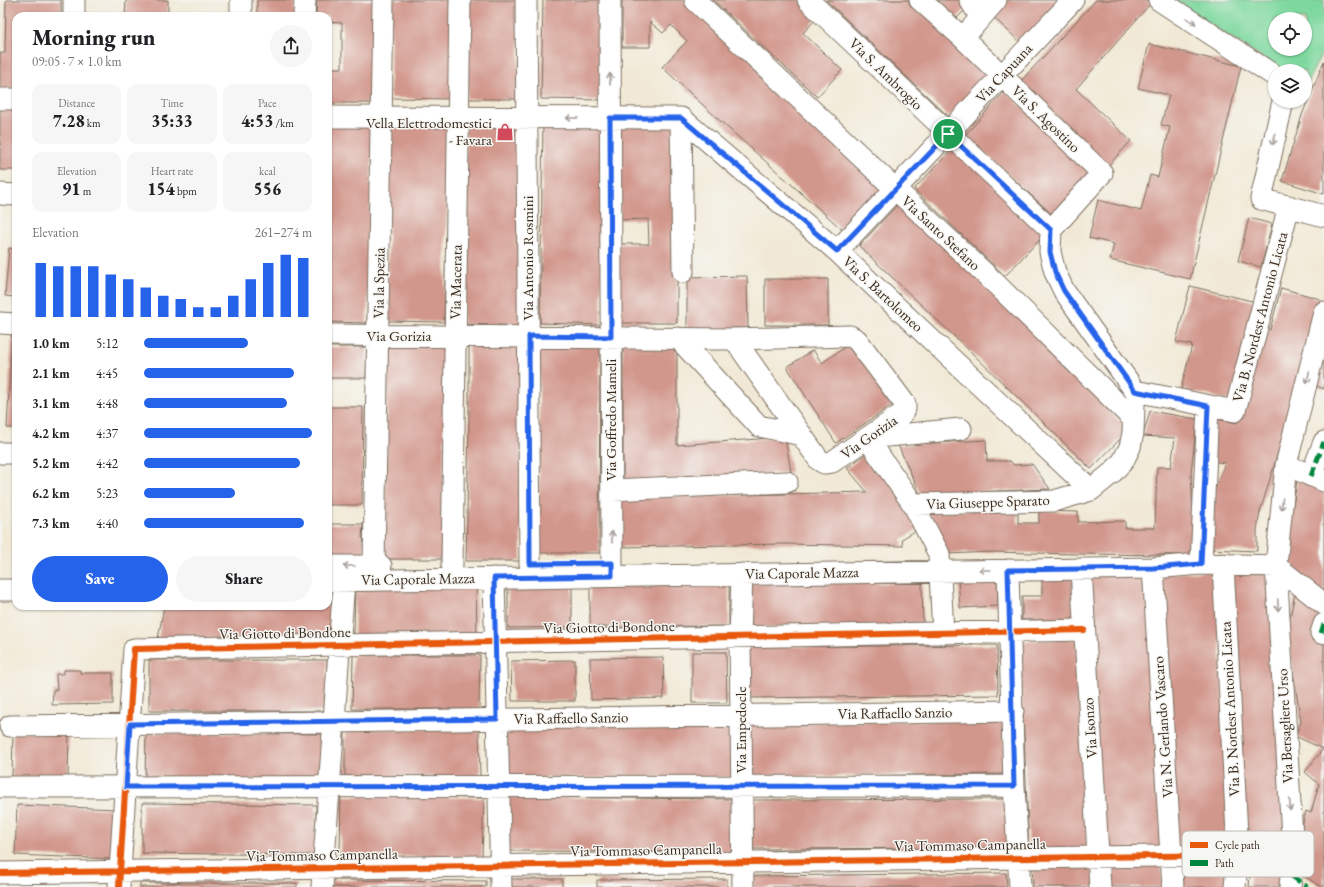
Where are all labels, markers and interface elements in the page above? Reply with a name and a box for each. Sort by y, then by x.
map controls [1268,12,1312,108]
button: locate [1268,12,1312,56]
one-way arrow [1185,18,1197,26]
text: Morning run [32,23,156,52]
button: share [270,25,312,67]
street label: Via S. Ambrogio [845,34,927,114]
street label: Via Capuana [971,39,1036,106]
text: 09:05 · 7 × 1.0 km [32,53,122,70]
button: layers [1268,64,1312,108]
one-way arrow [607,73,614,86]
street label: Via S. Agostino [1008,81,1085,156]
text: Distance [58,96,95,110]
text: Time [161,96,183,110]
text: Pace [258,96,277,110]
text: 7.28 [53,110,85,132]
text: 35:33 [151,110,193,132]
text: 4:53 [241,110,273,132]
place label: Vella Elettrodomestici - Favara [366,113,492,149]
one-way arrow [566,114,579,122]
text: km [85,116,101,130]
text: /km [273,116,294,130]
pin [931,117,965,151]
shop icon: Vella Elettrodomestici - Favara [495,122,515,142]
icon: arrive [937,123,959,145]
one-way arrow [1270,132,1278,145]
text: Elevation [57,164,96,178]
text: Heart rate [151,164,193,178]
text: kcal [259,164,276,178]
text: 91 [62,178,80,200]
text: 154 [147,178,175,200]
text: 556 [254,178,281,200]
text: m [80,184,91,198]
text: bpm [175,184,197,198]
street label: Via Santo Stefano [898,191,985,274]
street label: Via Antonio Rosmini [518,195,537,320]
text: Elevation [32,224,79,241]
text: 261–274 m [255,224,312,241]
street label: Via B. Nordest Antonio Licata [1228,230,1291,404]
street label: Via Macerata [445,244,466,320]
street label: Via la Spezia [368,247,389,319]
street label: Via S. Bartolomeo [839,251,928,336]
street label: Via Gorizia [367,326,431,345]
text: 1.0 km [32,335,70,352]
text: 5:12 [96,335,118,352]
street label: Via Goffredo Mameli [601,359,620,481]
text: 2.1 km [32,365,70,382]
text: 4:45 [96,365,118,382]
one-way arrow [1304,370,1311,383]
text: 3.1 km [32,395,70,412]
text: 4:48 [96,395,118,412]
street label: Via Gorizia [837,410,901,463]
text: 4.2 km [32,425,70,442]
text: 4:37 [96,425,118,442]
text: 5.2 km [32,455,70,472]
text: 4:42 [96,455,118,472]
text: 6.2 km [32,485,70,502]
text: 5:23 [96,485,118,502]
street label: Via Giuseppe Sparato [926,490,1050,513]
one-way arrow [1279,497,1286,510]
text: 7.3 km [32,515,70,532]
text: 4:40 [96,515,118,532]
one-way arrow [608,531,616,544]
button: Save [32,556,168,602]
button: Share [176,556,312,602]
one-way arrow [343,562,356,570]
street label: Via Caporale Mazza [745,562,859,583]
one-way arrow [979,566,992,574]
street label: Via Caporale Mazza [361,568,475,589]
one-way arrow [1275,598,1282,611]
street label: Via Giotto di Bondone [543,616,675,637]
street label: Via B. Nordest Antonio Licata [1215,621,1244,797]
street label: Via Giotto di Bondone [219,622,351,643]
street label: Via N. Gerlando Vascaro [1148,656,1177,798]
street label: Via Bersagliere Urso [1272,668,1297,784]
street label: Via Empedocle [731,687,750,773]
street label: Via Isonzo [1078,697,1101,759]
street label: Via Raffaello Sanzio [838,702,952,723]
street label: Via Raffaello Sanzio [514,707,628,728]
one-way arrow [1286,798,1293,811]
legend [1182,831,1314,877]
street label: Via Tommaso Campanella [894,834,1046,855]
text: Cycle path [1215,838,1260,852]
street label: Via Tommaso Campanella [570,839,722,860]
street label: Via Tommaso Campanella [246,844,398,865]
text: Path [1215,856,1234,870]

